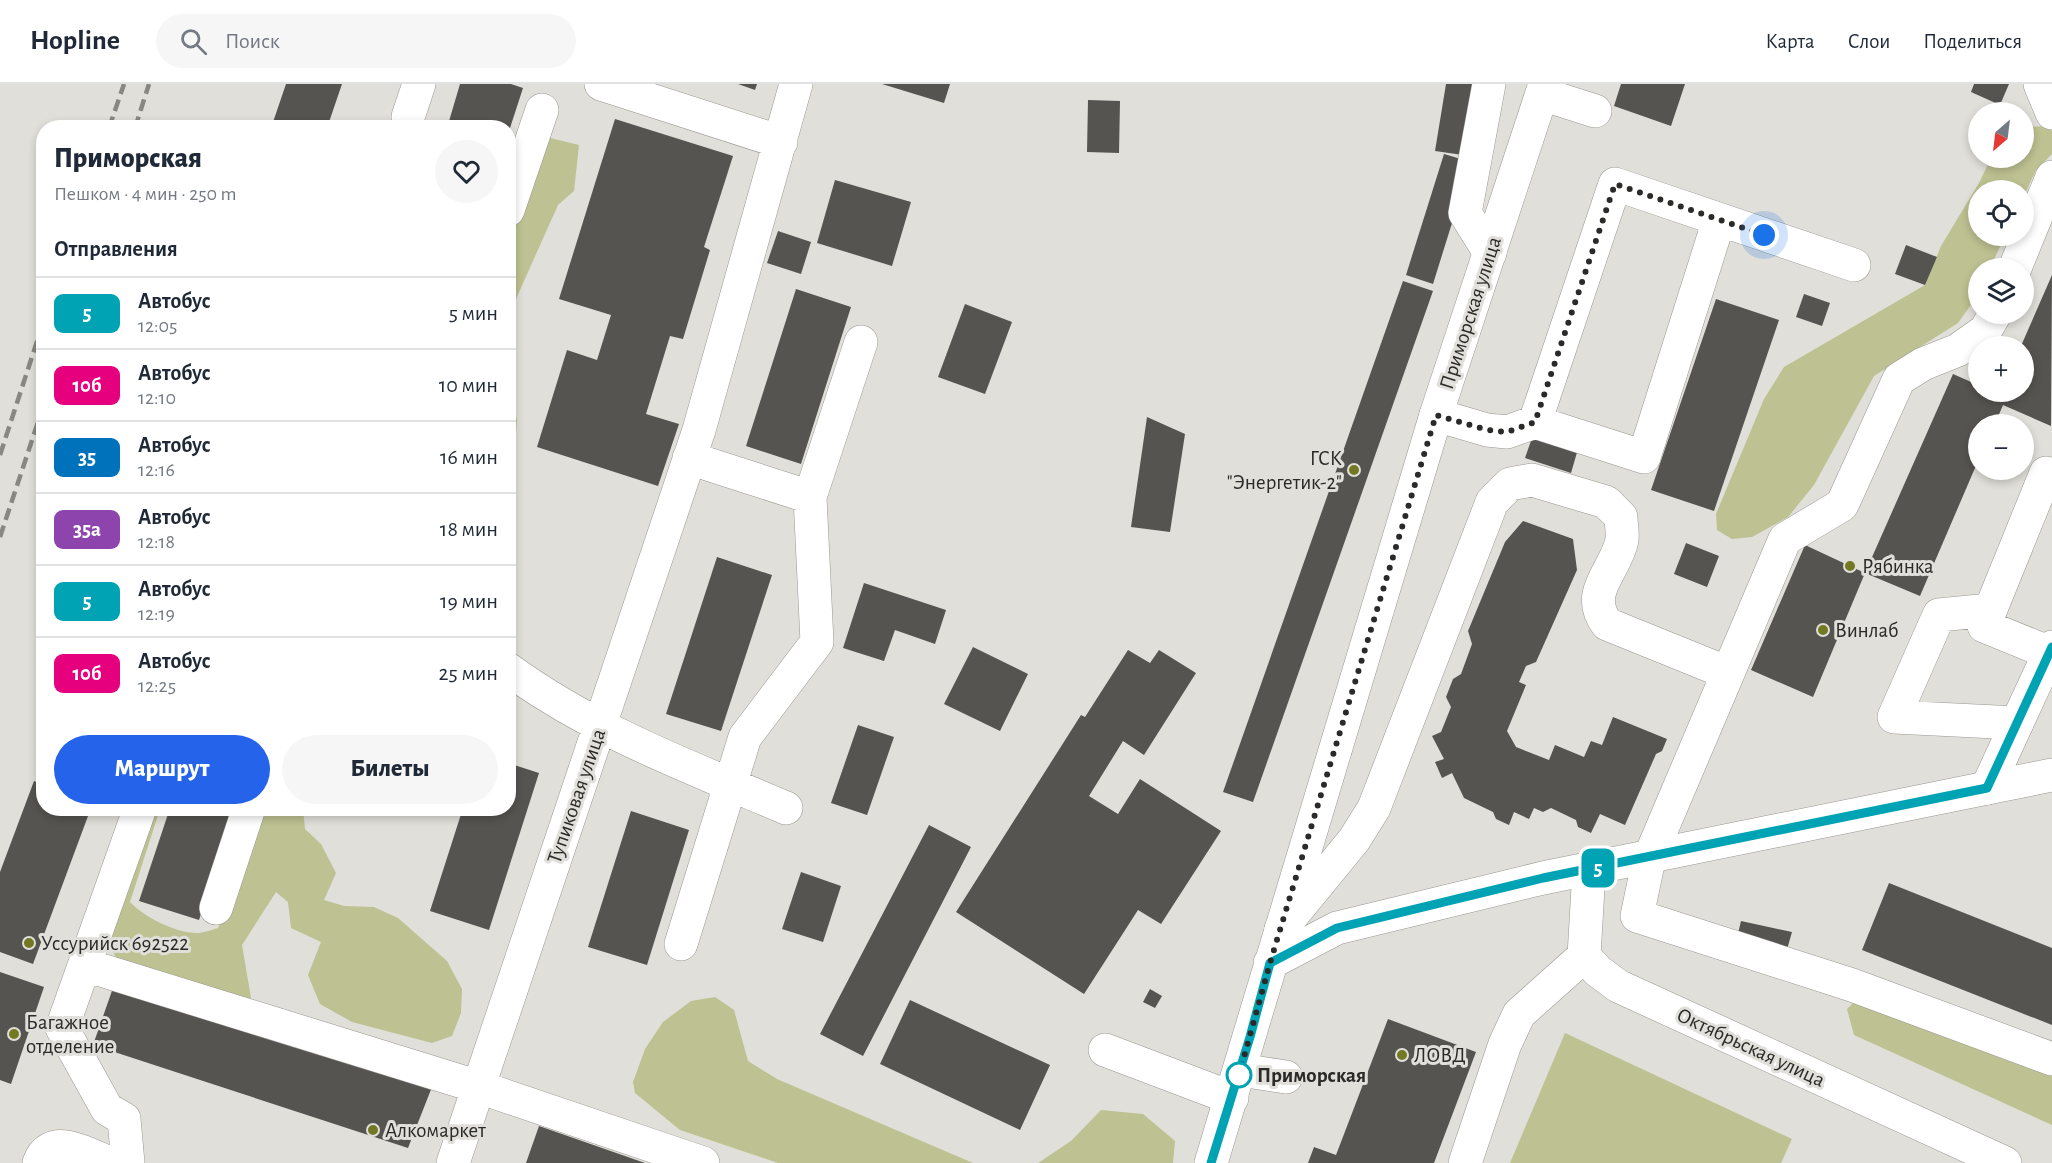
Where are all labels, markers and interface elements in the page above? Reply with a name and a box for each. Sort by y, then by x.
search box [156,14,576,68]
icon: search [177,25,210,58]
text: Hopline [30,27,120,55]
text: Поиск [225,30,280,52]
text: Карта [1765,31,1815,52]
text: Слои [1848,31,1890,52]
text: Поделиться [1923,31,2022,52]
north arrow [1968,102,2034,168]
map controls [1968,102,2034,480]
button: heart [435,140,498,203]
text: Приморская [54,145,202,173]
button: locate [1968,180,2034,246]
text: Пешком · 4 мин · 250 m [54,184,236,204]
your location [1749,220,1779,250]
street label: Приморская улица [1436,234,1505,392]
text: Отправления [54,238,178,260]
button: layers [1968,258,2034,324]
text: Автобус [138,290,211,312]
text: 5 мин [449,302,498,324]
text: 5 [82,303,92,324]
text: 12:05 [138,316,177,336]
button: + [1968,336,2034,402]
text: Автобус [138,362,211,384]
text: 10 мин [439,374,498,396]
text: 10б [72,375,102,396]
text: 12:10 [138,388,176,408]
button: − [1968,414,2034,480]
text: Автобус [138,434,211,456]
text: 16 мин [440,446,498,468]
text: 35 [78,447,96,468]
place label: ГСК "Энергетик-2" [1227,448,1342,493]
text: 12:16 [138,460,175,480]
marker: ГСК "Энергетик-2" [1347,463,1361,477]
text: Автобус [138,506,211,528]
text: 18 мин [440,518,498,540]
text: 35а [73,519,101,540]
text: 12:18 [138,532,175,552]
place label: Рябинка [1862,556,1934,577]
marker: Рябинка [1843,559,1857,573]
text: Автобус [138,578,211,600]
text: 19 мин [440,590,498,612]
text: 5 [82,591,92,612]
text: 12:19 [138,604,175,624]
place label: Винлаб [1835,620,1898,641]
marker: Винлаб [1816,623,1830,637]
text: Автобус [138,650,211,672]
text: 25 мин [439,662,498,684]
text: 10б [72,663,102,684]
text: 12:25 [138,676,176,696]
street label: Тупиковая улица [544,726,609,866]
button: Маршрут [54,735,270,804]
button: Билеты [282,735,498,804]
line badge: 5 [1578,848,1618,888]
text: 5 [1593,858,1603,879]
place label: Уссурийск 692522 [41,933,189,954]
marker: Уссурийск 692522 [22,936,36,950]
street label: Октябрьская улица [1674,1004,1828,1091]
place label: Багажное отделение [26,1012,114,1057]
marker: Багажное отделение [7,1027,21,1041]
place label: ЛОВД [1414,1045,1466,1066]
marker: ЛОВД [1395,1048,1409,1062]
marker: Приморская [1226,1062,1252,1088]
place label: Приморская [1257,1065,1366,1086]
place label: Алкомаркет [385,1120,486,1141]
marker: Алкомаркет [366,1123,380,1137]

